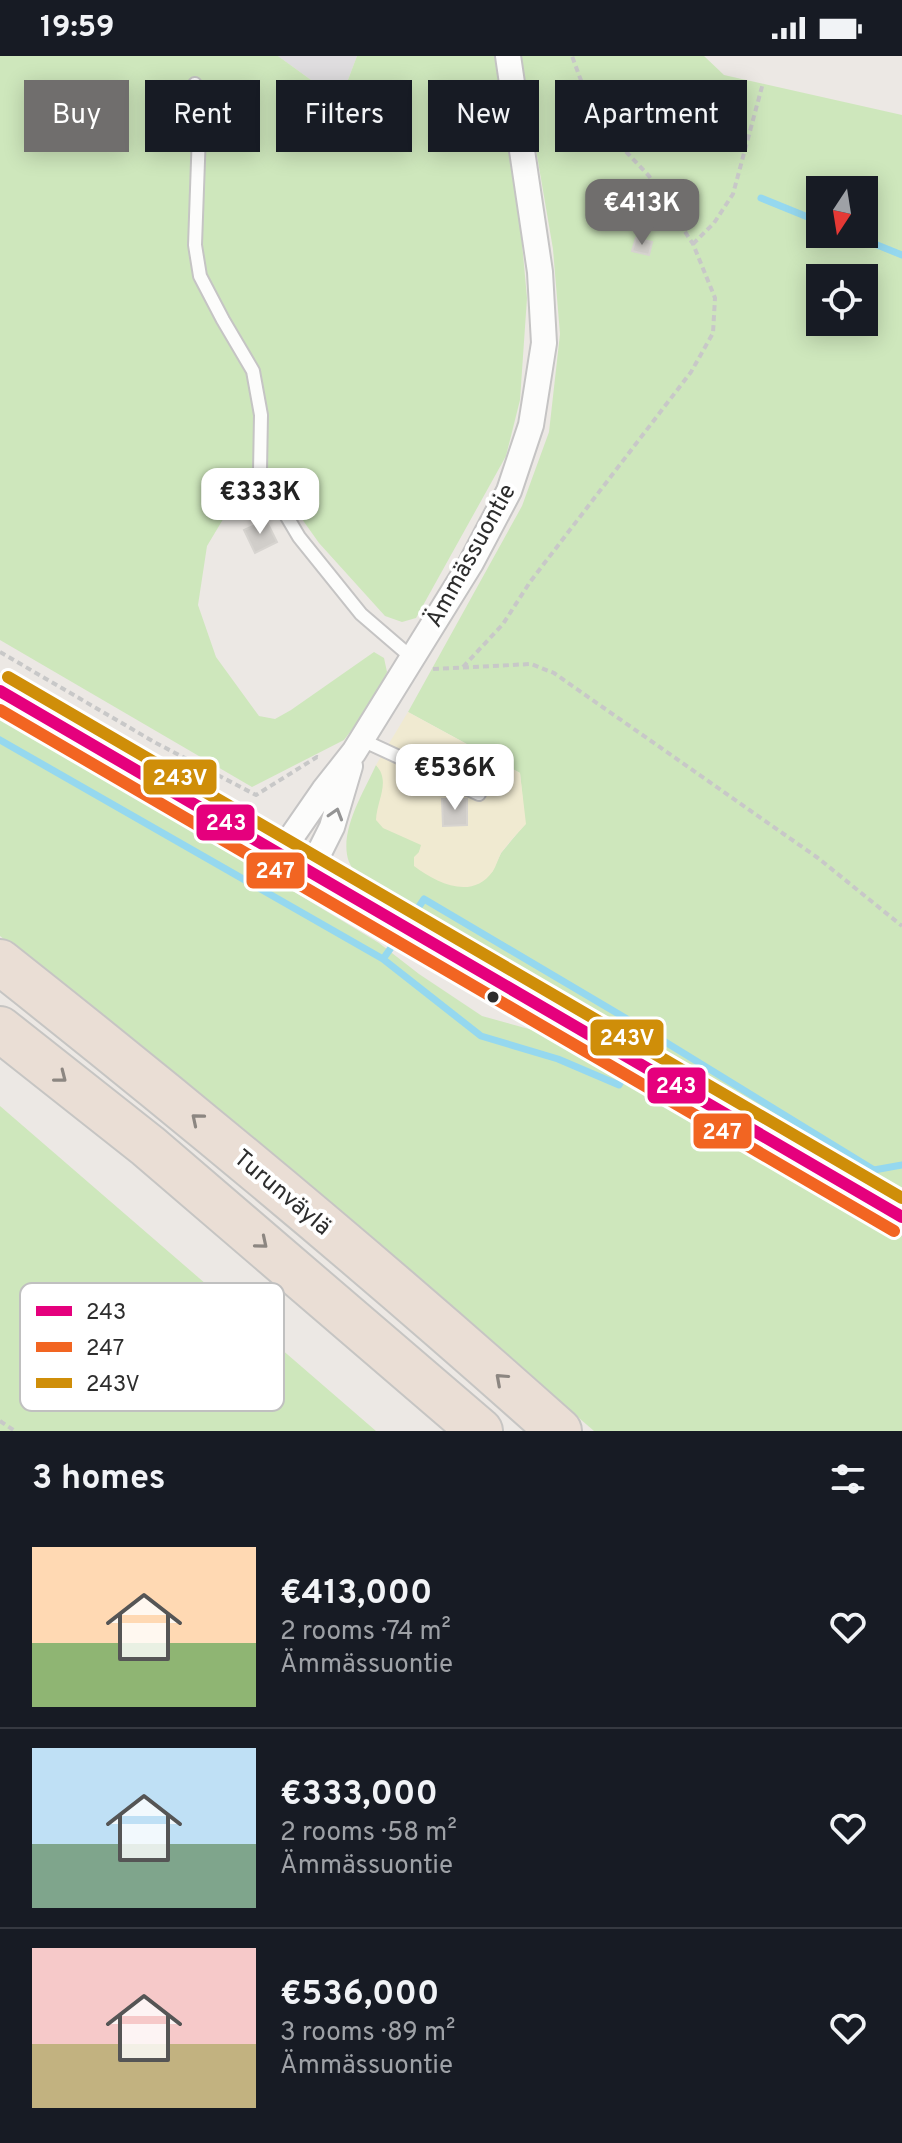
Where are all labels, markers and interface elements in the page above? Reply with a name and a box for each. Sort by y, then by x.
text: 19:59 [40,10,115,47]
chip: Buy [24,80,129,152]
chip: Rent [145,80,260,152]
chip: Filters [276,80,412,152]
chip: New [428,80,539,152]
chip: Apartment [555,80,747,152]
north arrow [806,176,878,248]
map controls [806,176,878,336]
pin: €413K [586,179,698,247]
text: €413K [603,188,681,221]
button: locate [806,264,878,336]
pin: €333K [204,468,316,536]
text: €333K [219,477,301,510]
street label: Ämmässuontie [419,478,524,633]
pin: €536K [399,744,511,812]
text: €536K [414,753,496,786]
line badge: 243V [142,758,218,796]
text: 243V [152,766,208,793]
line badge: 243 [195,803,256,842]
one-way arrow [327,808,343,821]
text: 243 [206,811,246,838]
line badge: 247 [245,851,306,890]
text: 247 [255,859,295,886]
unlabelled marker [485,989,501,1005]
line badge: 243V [589,1018,665,1057]
text: 243V [599,1026,655,1053]
line badge: 243 [646,1066,707,1105]
one-way arrow [52,1068,67,1082]
text: 243 [656,1074,696,1101]
line badge: 247 [692,1112,753,1150]
one-way arrow [192,1114,206,1129]
text: 247 [702,1120,742,1147]
street label: Turunväylä [227,1144,337,1243]
one-way arrow [252,1233,267,1248]
legend [20,1283,284,1411]
text: 243 [86,1300,126,1327]
text: 247 [86,1336,124,1363]
text: 243V [86,1372,140,1399]
one-way arrow [495,1374,510,1388]
icon: filters [826,1457,870,1501]
text: 3 homes [32,1458,165,1501]
text: €413,000 [280,1573,432,1616]
icon: home [96,1579,192,1675]
icon: heart [826,1605,870,1649]
text: 2 rooms · 74 m² [280,1616,451,1649]
text: Ämmässuontie [280,1649,453,1682]
text: €333,000 [280,1774,438,1817]
icon: home [96,1780,192,1876]
icon: heart [826,1806,870,1850]
text: 2 rooms · 58 m² [280,1817,457,1850]
text: Ämmässuontie [280,1850,453,1883]
text: €536,000 [280,1974,439,2017]
icon: home [96,1980,192,2076]
icon: heart [826,2006,870,2050]
text: 3 rooms · 89 m² [280,2017,455,2050]
text: Ämmässuontie [280,2050,453,2083]

